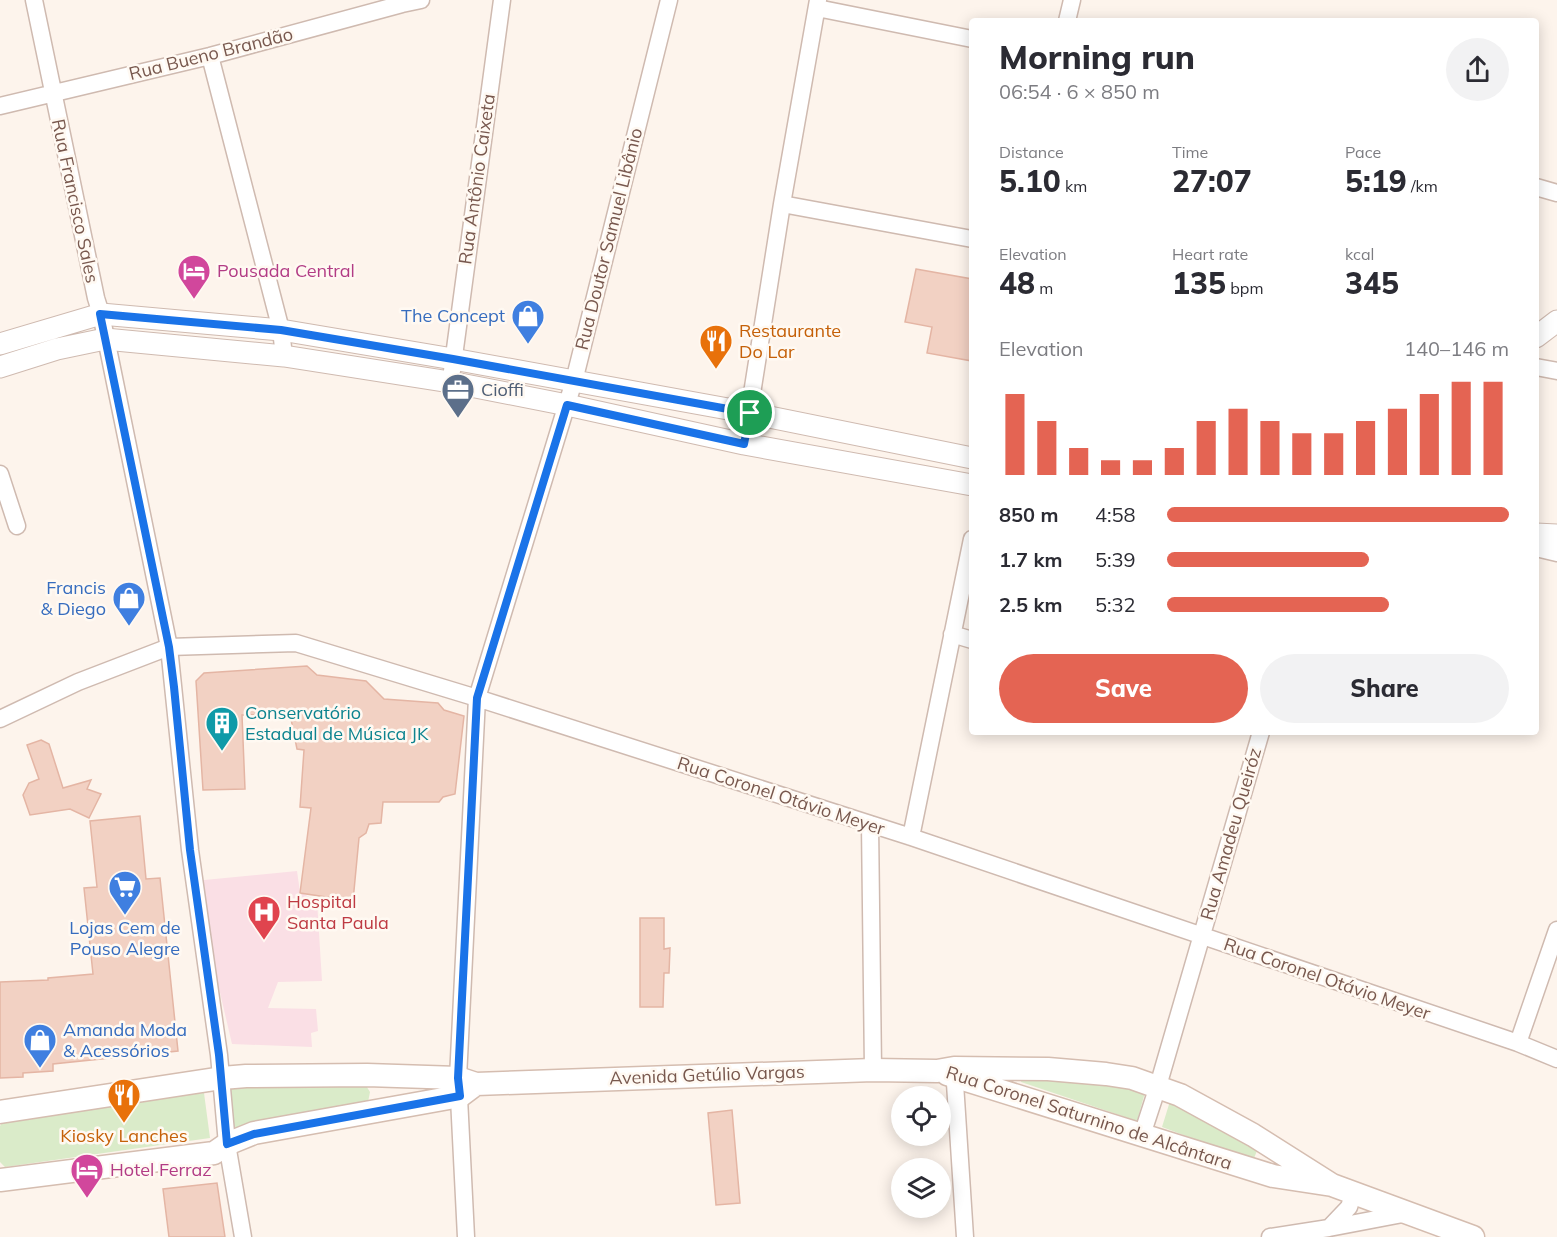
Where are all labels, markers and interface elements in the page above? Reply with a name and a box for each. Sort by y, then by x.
street label: Rua Bueno Brandão [126,22,295,85]
text: Morning run [999,36,1195,77]
button: share [1446,38,1509,101]
text: 06:54 · 6 × 850 m [999,79,1160,104]
street label: Rua Antônio Caixeta [453,92,500,266]
street label: Rua Francisco Sales [47,117,104,285]
street label: Rua Doutor Samuel Libânio [570,126,647,352]
text: Distance [999,142,1064,162]
text: Time [1172,142,1208,162]
text: Pace [1345,142,1381,162]
text: 5.10 [999,162,1061,200]
text: 27:07 [1172,162,1252,200]
text: 5:19 [1345,162,1407,200]
text: km [1061,176,1087,196]
text: /km [1407,176,1438,196]
text: Elevation [999,244,1067,264]
text: Heart rate [1172,244,1248,264]
text: kcal [1345,244,1374,264]
hotel icon: Pousada Central [176,253,212,300]
place label: Pousada Central [217,259,355,282]
text: 48 [999,264,1035,302]
text: 135 [1172,264,1226,302]
text: 345 [1345,264,1399,302]
text: m [1035,278,1053,298]
text: bpm [1226,278,1263,298]
shop icon: The Concept [510,298,546,345]
place label: The Concept [401,304,505,327]
place label: Restaurante Do Lar [739,319,841,363]
restaurant icon: Restaurante Do Lar [698,323,734,370]
text: Elevation [999,336,1084,361]
text: 140–146 m [1404,336,1509,361]
office icon: Cioffi [440,372,476,419]
place label: Cioffi [481,378,524,401]
pin [724,387,775,438]
icon: arrive [733,396,766,429]
text: 850 m [999,502,1058,527]
text: 4:58 [1095,502,1136,527]
text: 1.7 km [999,547,1062,572]
text: 5:39 [1095,547,1136,572]
place label: Francis & Diego [41,576,106,620]
shop icon: Francis & Diego [111,580,147,627]
text: 2.5 km [999,592,1062,617]
text: 5:32 [1095,592,1136,617]
button: Save [999,654,1248,723]
button: Share [1260,654,1509,723]
place label: Conservatório Estadual de Música JK [245,701,429,745]
building icon: Conservatório Estadual de Música JK [204,705,240,752]
street label: Rua Amadeu Queiróz [1195,745,1266,923]
street label: Rua Coronel Otávio Meyer [674,751,888,840]
supermarket icon: Lojas Cem de Pouso Alegre [107,869,143,916]
place label: Hospital Santa Paula [287,890,389,934]
hospital icon: Hospital Santa Paula [246,894,282,941]
place label: Lojas Cem de Pouso Alegre [69,916,181,960]
street label: Rua Coronel Otávio Meyer [1221,932,1434,1025]
place label: Amanda Moda & Acessórios [63,1018,187,1062]
shop icon: Amanda Moda & Acessórios [22,1022,58,1069]
street label: Avenida Getúlio Vargas [609,1060,805,1089]
street label: Rua Coronel Saturnino de Alcântara [943,1060,1235,1175]
restaurant icon: Kiosky Lanches [106,1077,142,1124]
map controls [891,1086,951,1218]
button: locate [891,1086,951,1146]
place label: Kiosky Lanches [60,1124,188,1147]
hotel icon: Hotel Ferraz [69,1152,105,1199]
place label: Hotel Ferraz [110,1158,212,1181]
button: layers [891,1158,951,1218]

